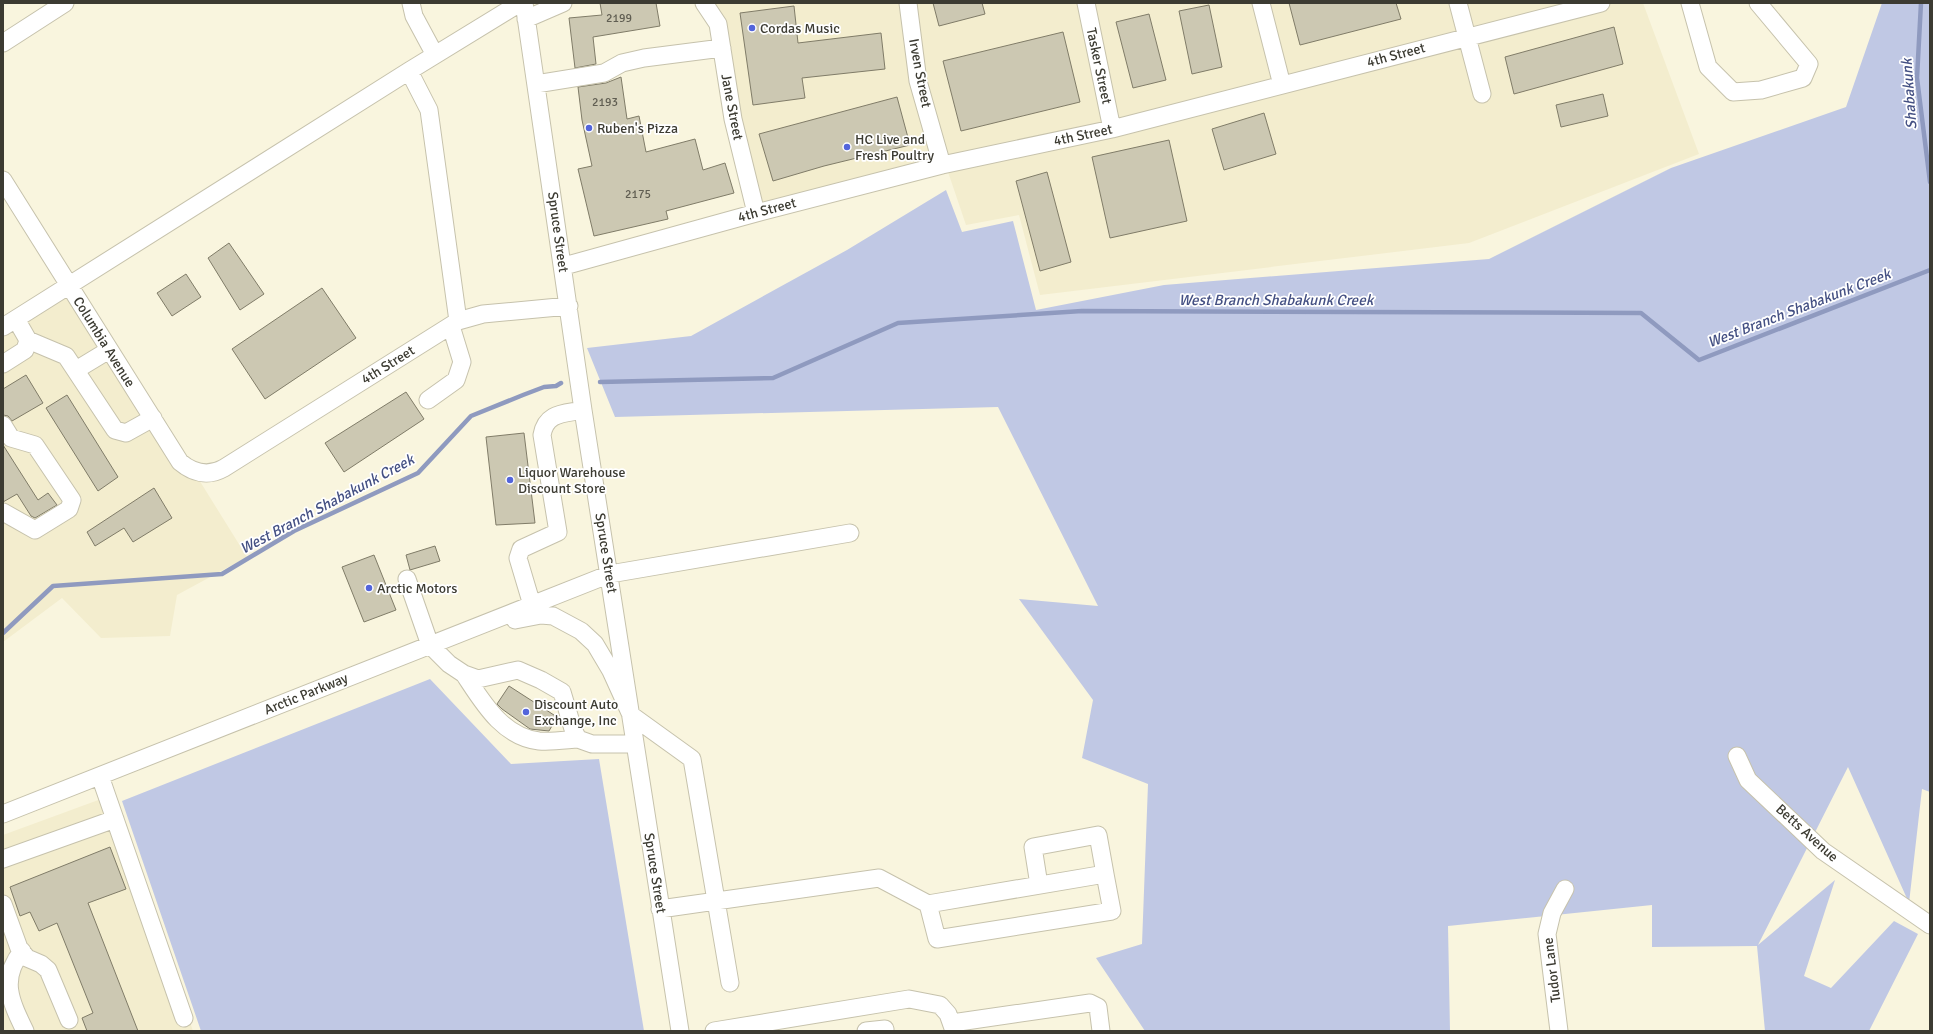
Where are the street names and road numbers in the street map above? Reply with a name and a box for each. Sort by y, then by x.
street label: Tasker Street [1083,26,1115,106]
street label: Irven Street [905,37,935,109]
street label: 4th Street [1365,39,1427,71]
street label: Jane Street [717,72,747,142]
street label: 4th Street [1052,120,1114,150]
street label: Spruce Street [544,191,572,273]
street label: 4th Street [736,194,798,226]
street label: Columbia Avenue [69,294,139,390]
street label: 4th Street [358,342,418,388]
street label: Spruce Street [591,512,621,594]
street label: Arctic Parkway [262,669,351,719]
street label: Betts Avenue [1772,800,1842,866]
street label: Spruce Street [640,832,670,914]
street label: Tudor Lane [1540,937,1564,1003]

